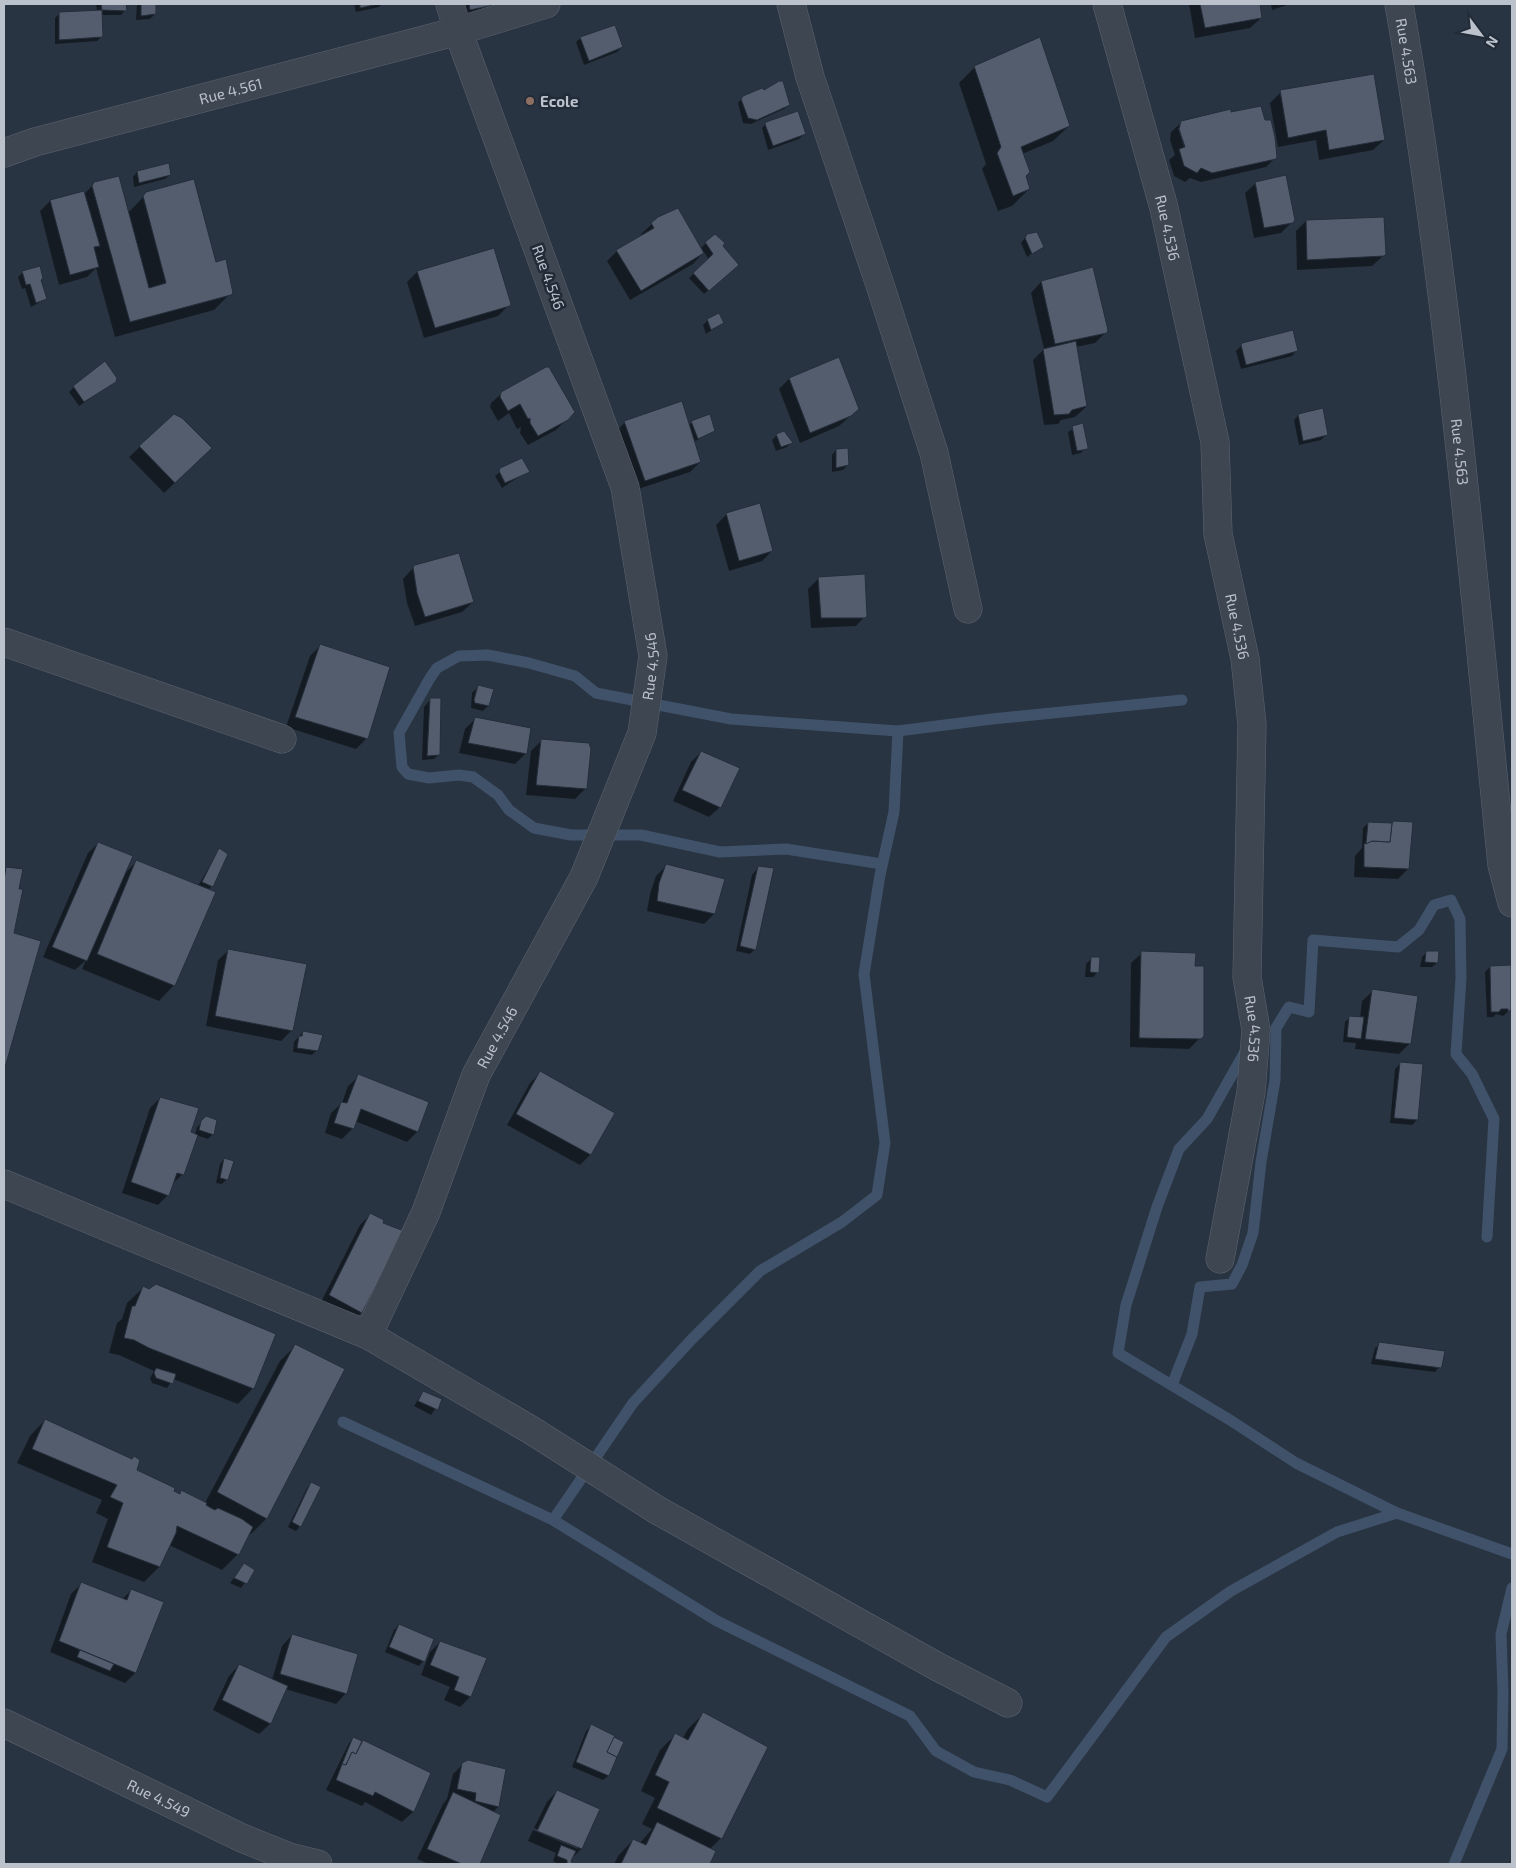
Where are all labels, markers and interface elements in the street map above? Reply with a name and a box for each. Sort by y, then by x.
north arrow [1456,10,1506,60]
street label: Rue 4.563 [1393,17,1421,86]
text: N [1483,33,1502,51]
street label: Rue 4.561 [197,74,264,108]
place label: Ecole [540,92,578,110]
marker: Ecole [524,95,536,107]
street label: Rue 4.536 [1152,193,1184,262]
street label: Rue 4.546 [529,242,569,312]
street label: Rue 4.563 [1448,417,1473,486]
street label: Rue 4.536 [1222,592,1254,661]
street label: Rue 4.546 [638,631,662,701]
street label: Rue 4.536 [1241,994,1265,1063]
street label: Rue 4.546 [473,1003,521,1071]
street label: Rue 4.549 [124,1775,193,1821]

